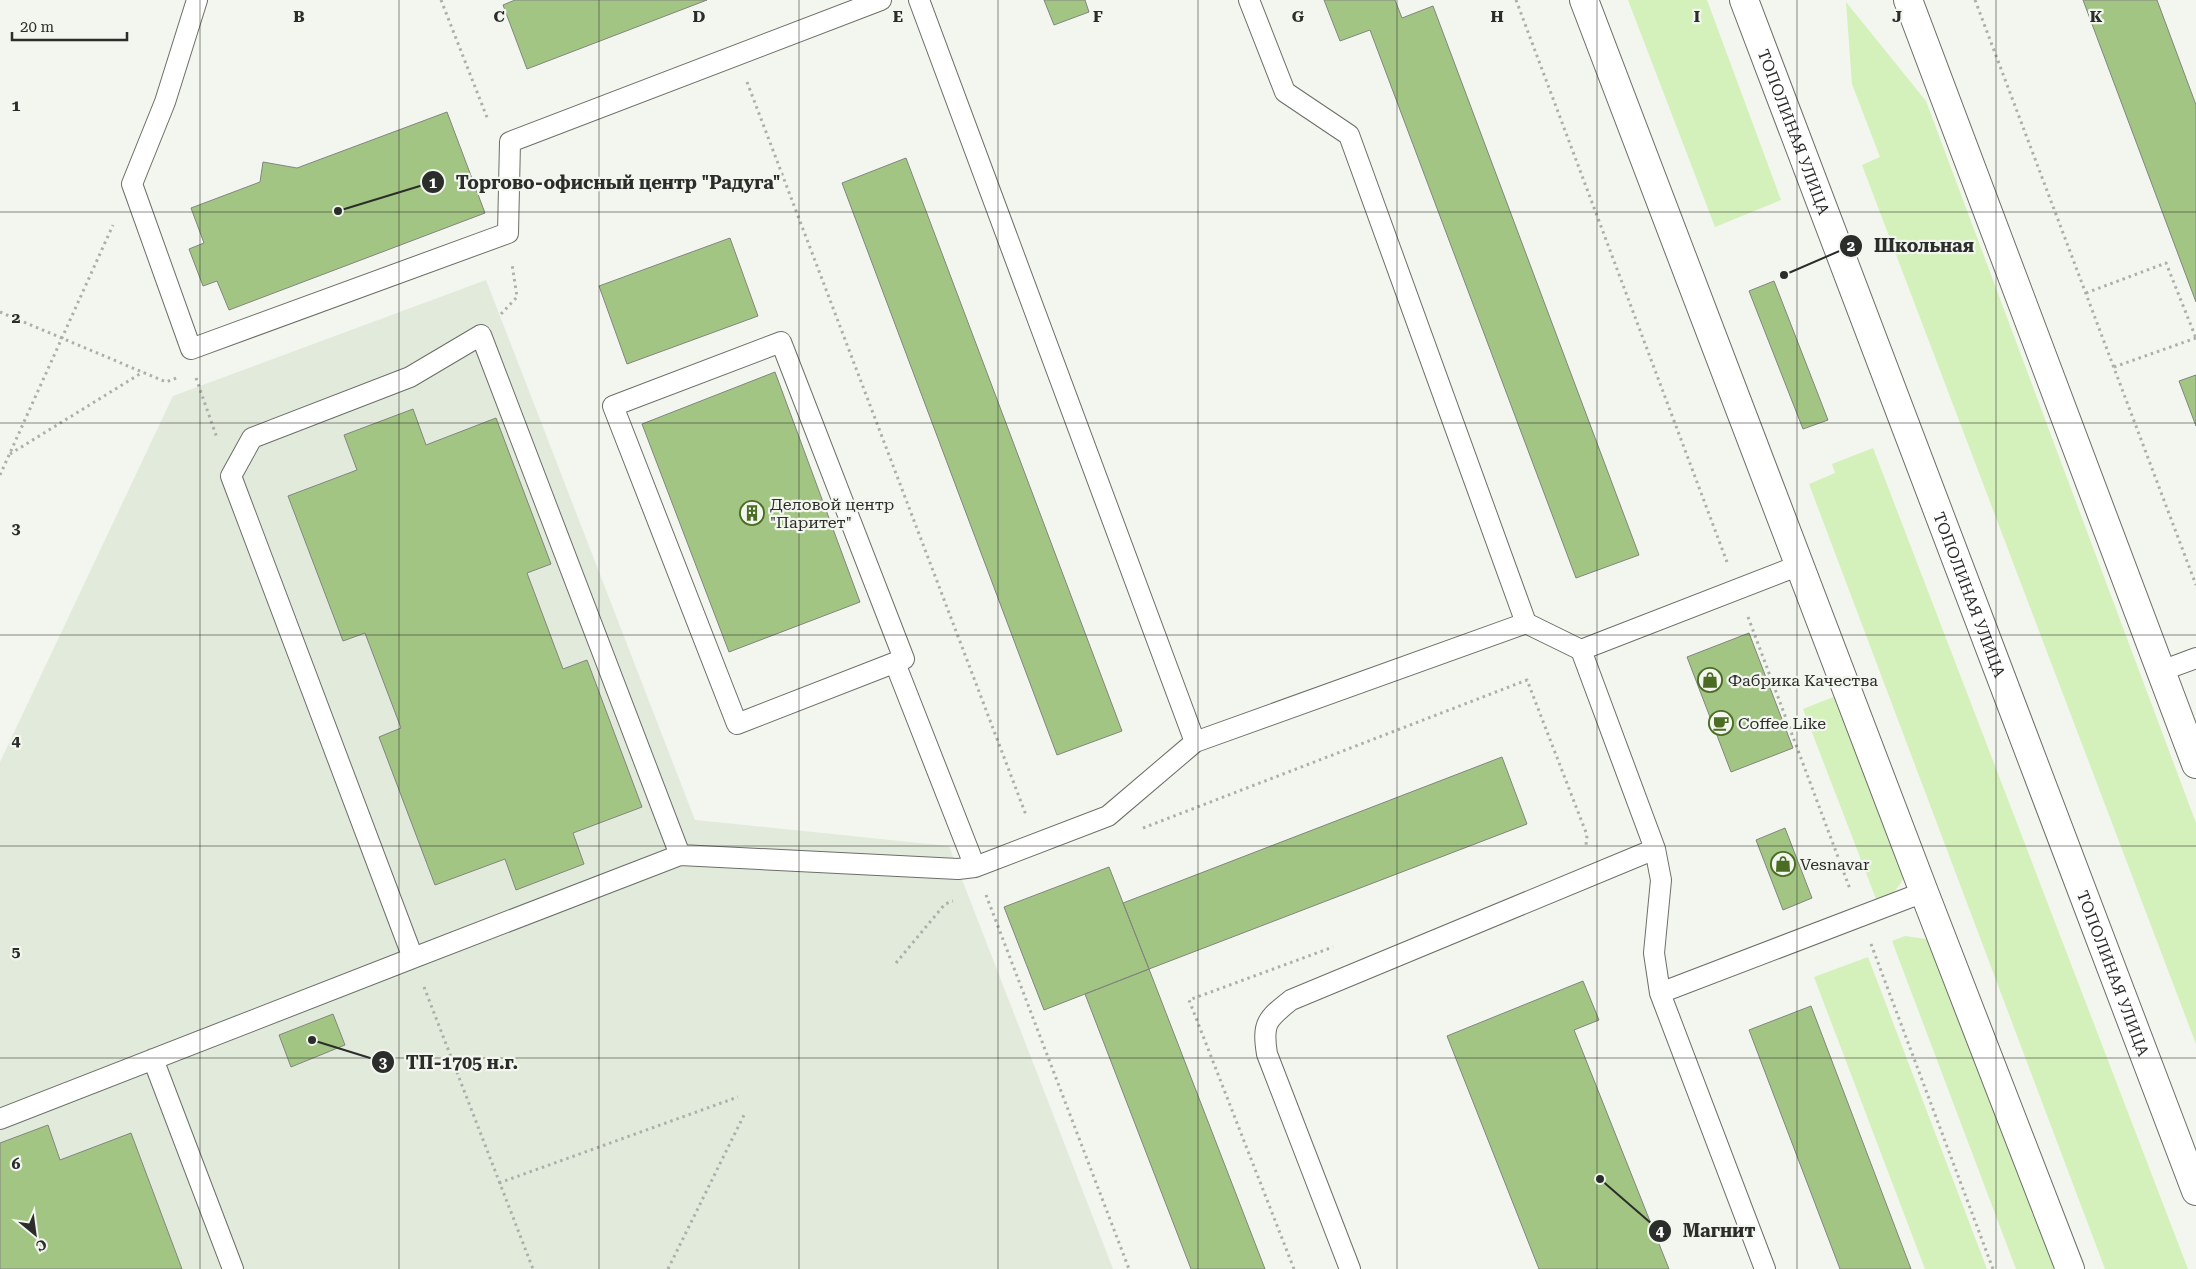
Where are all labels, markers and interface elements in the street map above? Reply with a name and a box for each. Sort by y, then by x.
text: B [293,7,305,26]
text: C [493,7,505,26]
text: D [693,7,706,26]
text: E [893,7,903,26]
text: F [1093,7,1103,26]
text: G [1292,7,1305,26]
text: H [1490,7,1504,26]
text: I [1694,7,1700,26]
text: J [1892,7,1902,26]
text: K [2090,7,2103,26]
scale bar [12,10,128,42]
text: 20 m [20,18,55,36]
street label: ТОПОЛИНАЯ УЛИЦА [1754,47,1834,218]
text: 1 [12,96,21,115]
callout: Торгово-офисный центр "Радуга" [421,166,791,199]
text: Торгово-офисный центр "Радуга" [456,172,780,193]
text: 1 [429,174,438,192]
callout: Школьная [1839,230,1984,263]
text: Школьная [1874,235,1974,256]
text: 2 [1847,237,1855,255]
text: 2 [12,308,21,327]
place label: Деловой центр "Паритет" [770,495,894,532]
building icon: Деловой центр "Паритет" [739,500,765,526]
street label: ТОПОЛИНАЯ УЛИЦА [1929,509,2010,681]
text: 3 [12,519,21,538]
shop icon: Фабрика Качества [1697,667,1723,693]
place label: Фабрика Качества [1728,671,1878,690]
cafe icon: Coffee Like [1708,710,1734,736]
place label: Coffee Like [1738,714,1826,733]
text: 4 [12,731,21,750]
shop icon: Vesnavar [1770,851,1796,877]
place label: Vesnavar [1800,855,1870,874]
street label: ТОПОЛИНАЯ УЛИЦА [2073,888,2153,1060]
text: 5 [12,942,21,961]
callout: ТП-1705 н.г. [371,1046,528,1079]
text: ТП-1705 н.г. [406,1052,518,1073]
text: 3 [379,1054,388,1072]
text: 6 [12,1154,21,1173]
north arrow [10,1209,60,1259]
callout: Магнит [1648,1214,1765,1247]
text: Магнит [1683,1220,1755,1241]
text: 4 [1656,1222,1665,1240]
text: С [33,1236,49,1255]

